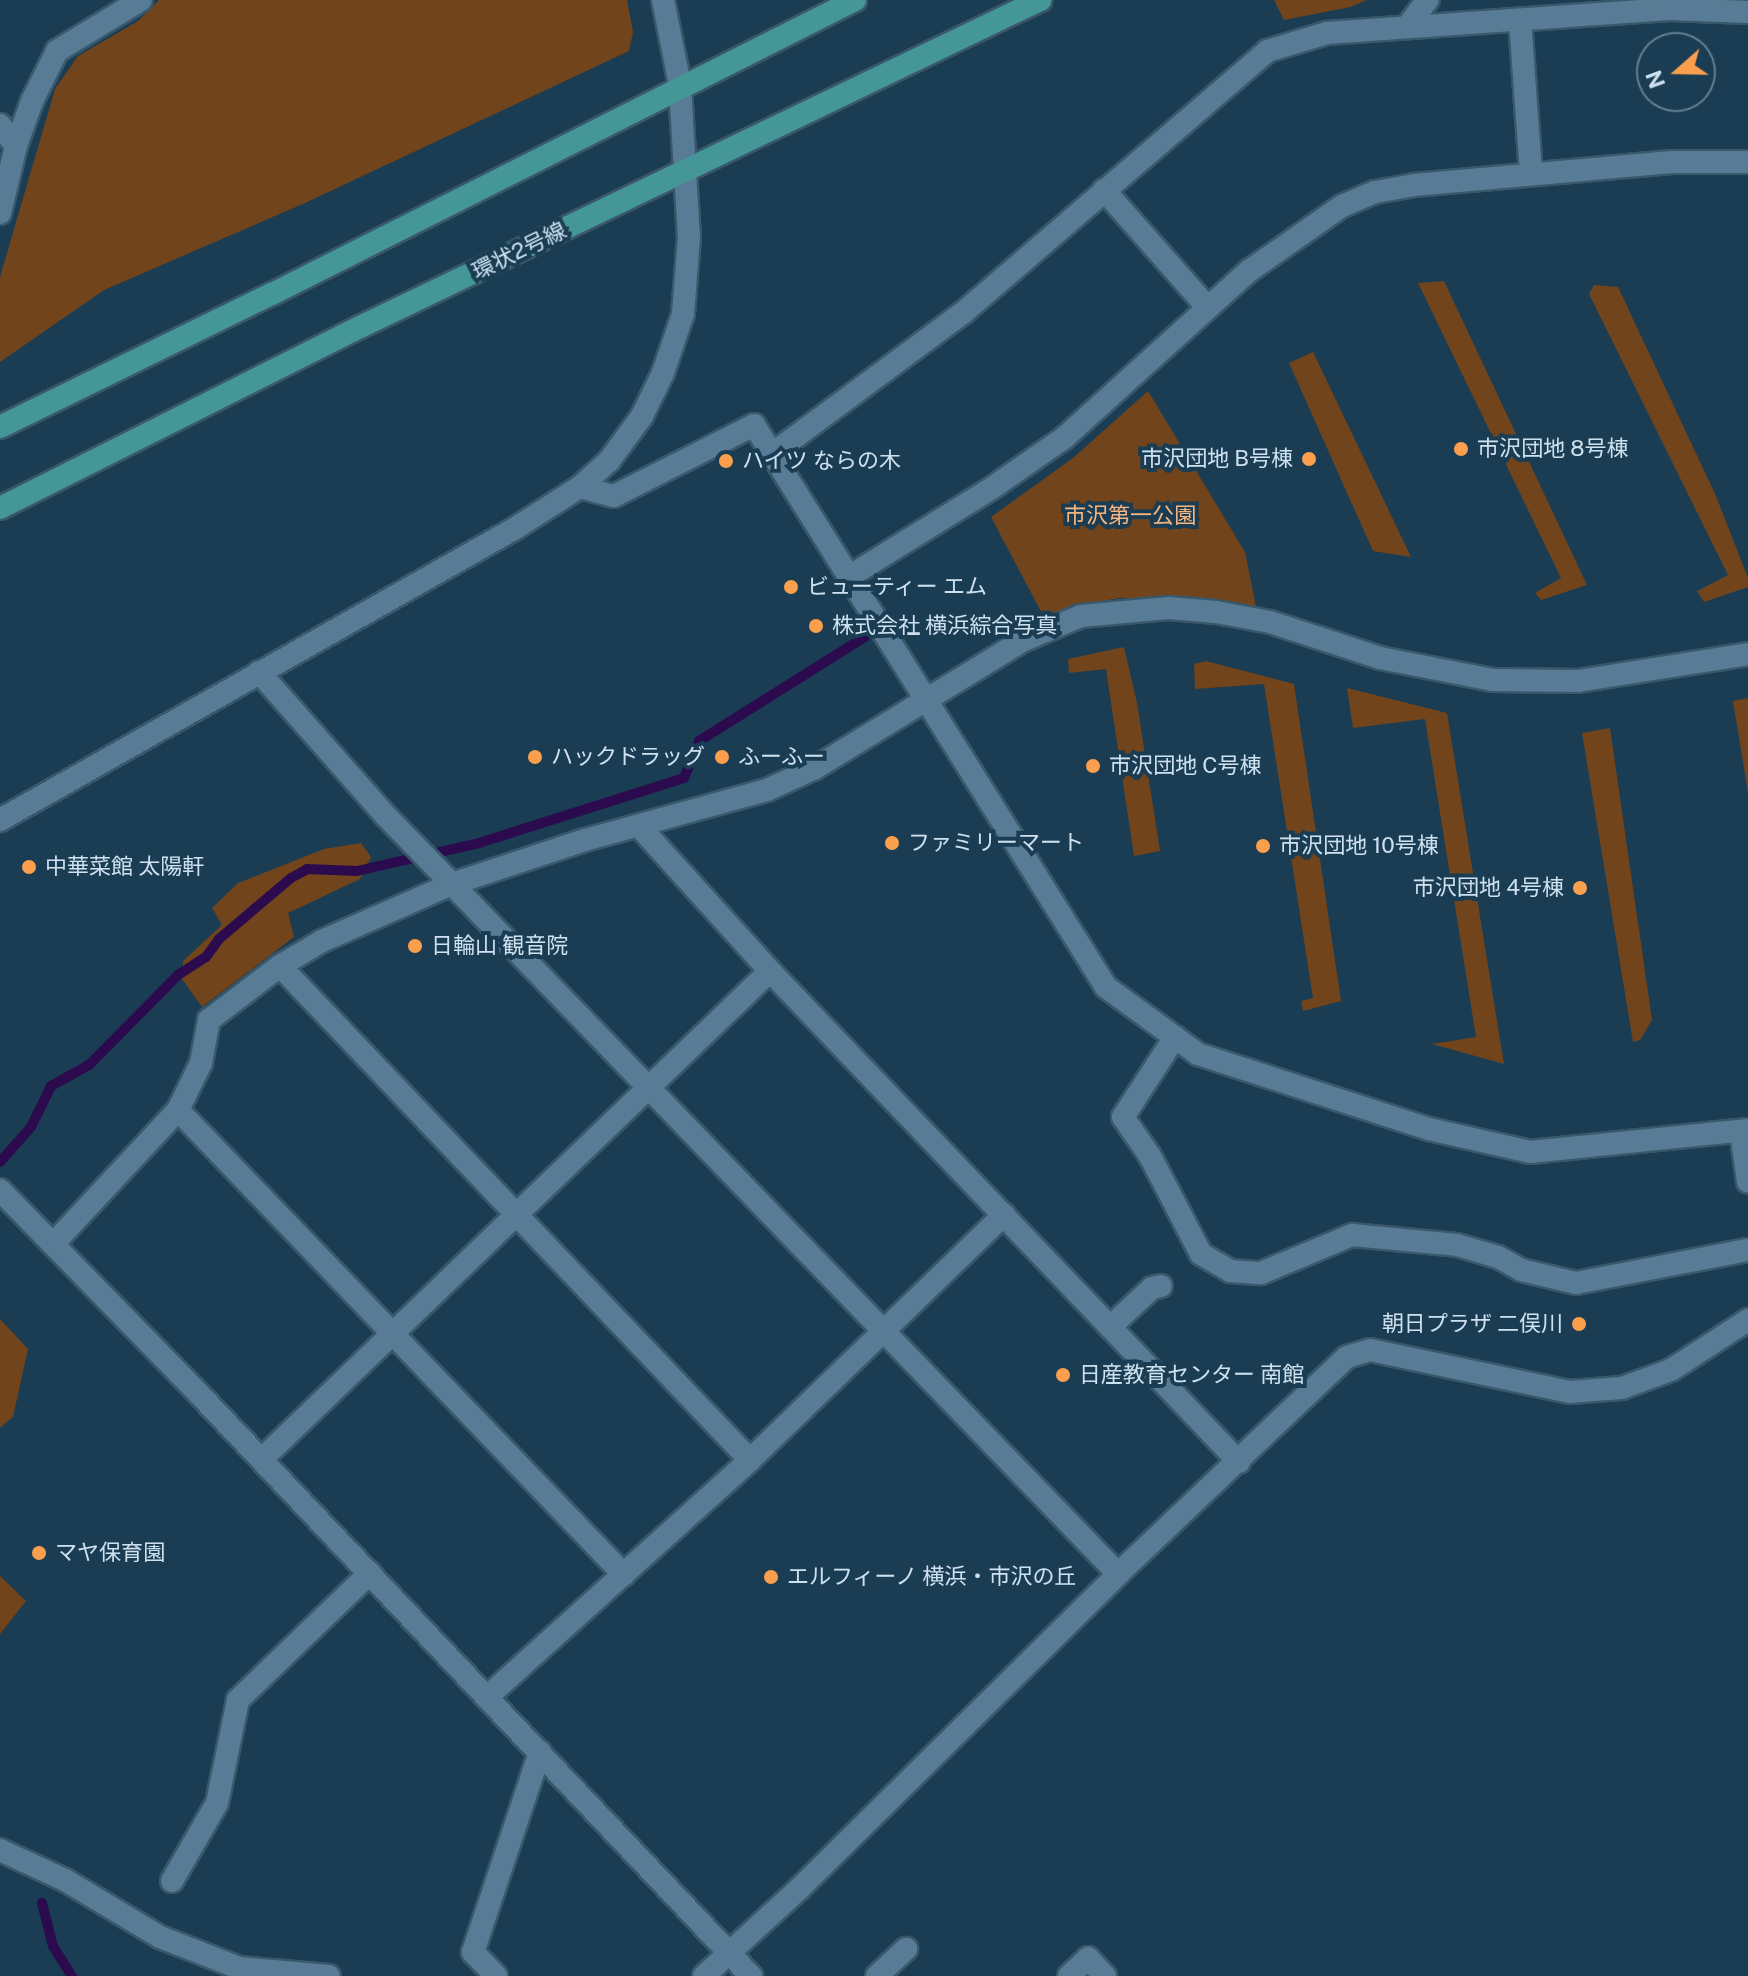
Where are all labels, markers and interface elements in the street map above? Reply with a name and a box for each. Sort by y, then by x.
north arrow [1636,32,1716,112]
text: N [1640,67,1670,92]
street label: 環状2号線 [468,217,570,285]
place label: 市沢団地 8号棟 [1477,436,1629,462]
marker: 市沢団地 8号棟 [1452,440,1470,458]
place label: 市沢団地 B号棟 [1141,446,1293,472]
place label: ハイツ ならの木 [742,448,901,474]
marker: 市沢団地 B号棟 [1300,450,1318,468]
marker: ハイツ ならの木 [717,452,735,470]
park label: 市沢第一公園 [1064,503,1196,529]
place label: ビューティー エム [807,574,988,600]
marker: ビューティー エム [782,578,800,596]
place label: 株式会社 横浜綜合写真 [832,613,1057,639]
marker: 株式会社 横浜綜合写真 [807,617,825,635]
place label: ハックドラッグ [551,744,705,770]
place label: ふーふー [738,744,826,770]
marker: ハックドラッグ [526,748,544,766]
marker: ふーふー [713,748,731,766]
place label: 市沢団地 C号棟 [1109,753,1261,779]
marker: 市沢団地 C号棟 [1084,757,1102,775]
place label: ファミリーマート [908,830,1084,856]
place label: 市沢団地 10号棟 [1279,833,1439,859]
marker: ファミリーマート [883,834,901,852]
marker: 市沢団地 10号棟 [1254,837,1272,855]
place label: 中華菜館 太陽軒 [45,854,204,880]
marker: 中華菜館 太陽軒 [20,858,38,876]
place label: 市沢団地 4号棟 [1413,875,1564,901]
marker: 市沢団地 4号棟 [1571,879,1589,897]
place label: 日輪山 観音院 [431,933,568,959]
marker: 日輪山 観音院 [406,937,424,955]
place label: 朝日プラザ 二俣川 [1382,1311,1563,1337]
marker: 朝日プラザ 二俣川 [1570,1315,1588,1333]
place label: 日産教育センター 南館 [1079,1362,1304,1388]
marker: 日産教育センター 南館 [1054,1366,1072,1384]
place label: マヤ保育園 [55,1540,165,1566]
marker: マヤ保育園 [30,1544,48,1562]
place label: エルフィーノ 横浜・市沢の丘 [787,1564,1078,1590]
marker: エルフィーノ 横浜・市沢の丘 [762,1568,780,1586]

